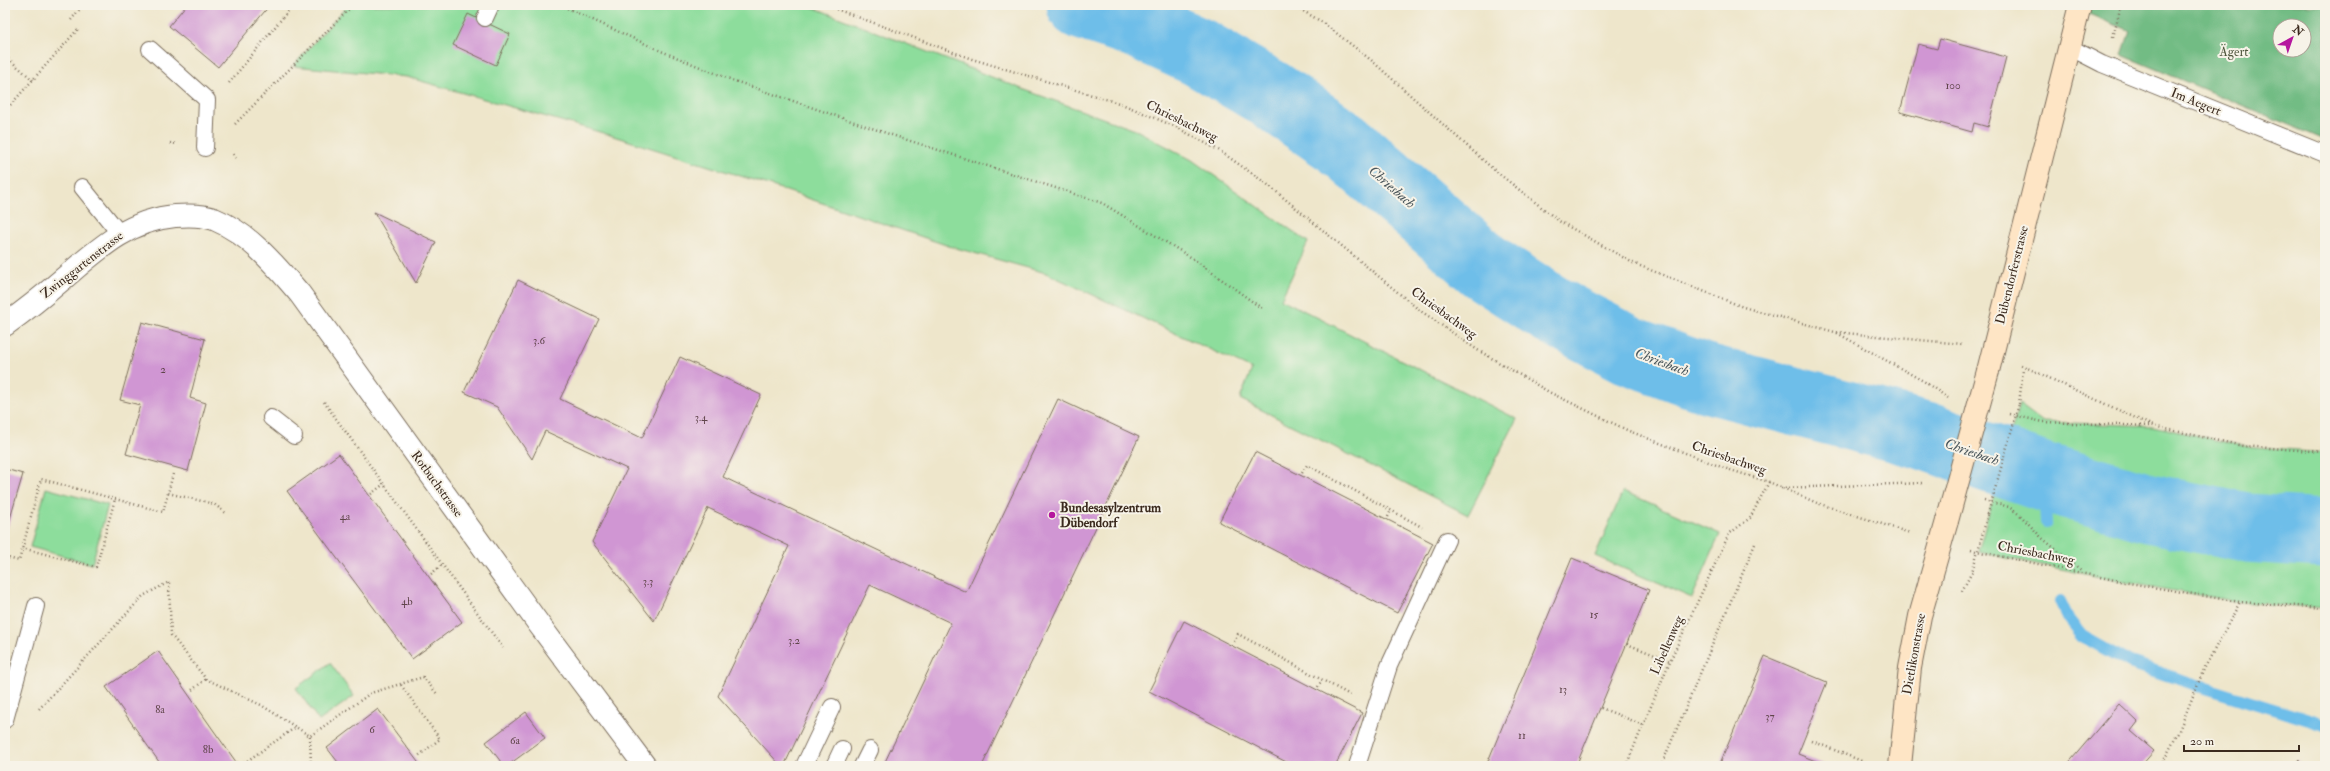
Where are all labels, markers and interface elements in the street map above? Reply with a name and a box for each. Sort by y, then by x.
north arrow [2272,18,2312,58]
text: N [2289,22,2307,40]
park label: Ägert [2218,44,2249,60]
house number: 100 [1945,79,1961,92]
street label: Im Aegert [2169,85,2223,119]
street label: Chriesbachweg [1143,97,1221,146]
water label: Chriesbach [1365,162,1419,212]
street label: Dübendorferstrasse [1992,224,2032,326]
street label: Zwinggartenstrasse [38,227,127,302]
street label: Chriesbachweg [1408,284,1481,343]
house number: 3.6 [533,334,546,347]
water label: Chriesbach [1633,344,1691,380]
house number: 2 [160,363,166,376]
house number: 3.4 [695,411,708,424]
water label: Chriesbach [1943,435,2001,469]
street label: Chriesbachweg [1690,438,1769,478]
street label: Rotbuchstrasse [408,448,467,521]
place label: Bundesasylzentrum Dübendorf [1060,500,1162,531]
house number: 4a [340,510,351,523]
marker: Bundesasylzentrum Dübendorf [1047,510,1057,520]
street label: Chriesbachweg [1996,538,2076,568]
house number: 3.3 [643,575,653,588]
house number: 4b [401,595,413,608]
house number: 15 [1590,608,1599,621]
street label: Dietlikonstrasse [1899,611,1929,696]
street label: Libellenweg [1647,612,1687,677]
house number: 3.2 [788,634,800,647]
house number: 13 [1559,683,1567,696]
house number: 8a [155,703,165,716]
house number: 37 [1765,710,1775,723]
house number: 6 [369,723,376,736]
scale bar [2184,727,2299,753]
house number: 11 [1518,729,1526,742]
house number: 6a [510,734,521,747]
text: 20 m [2190,734,2215,749]
house number: 8b [203,743,214,756]

